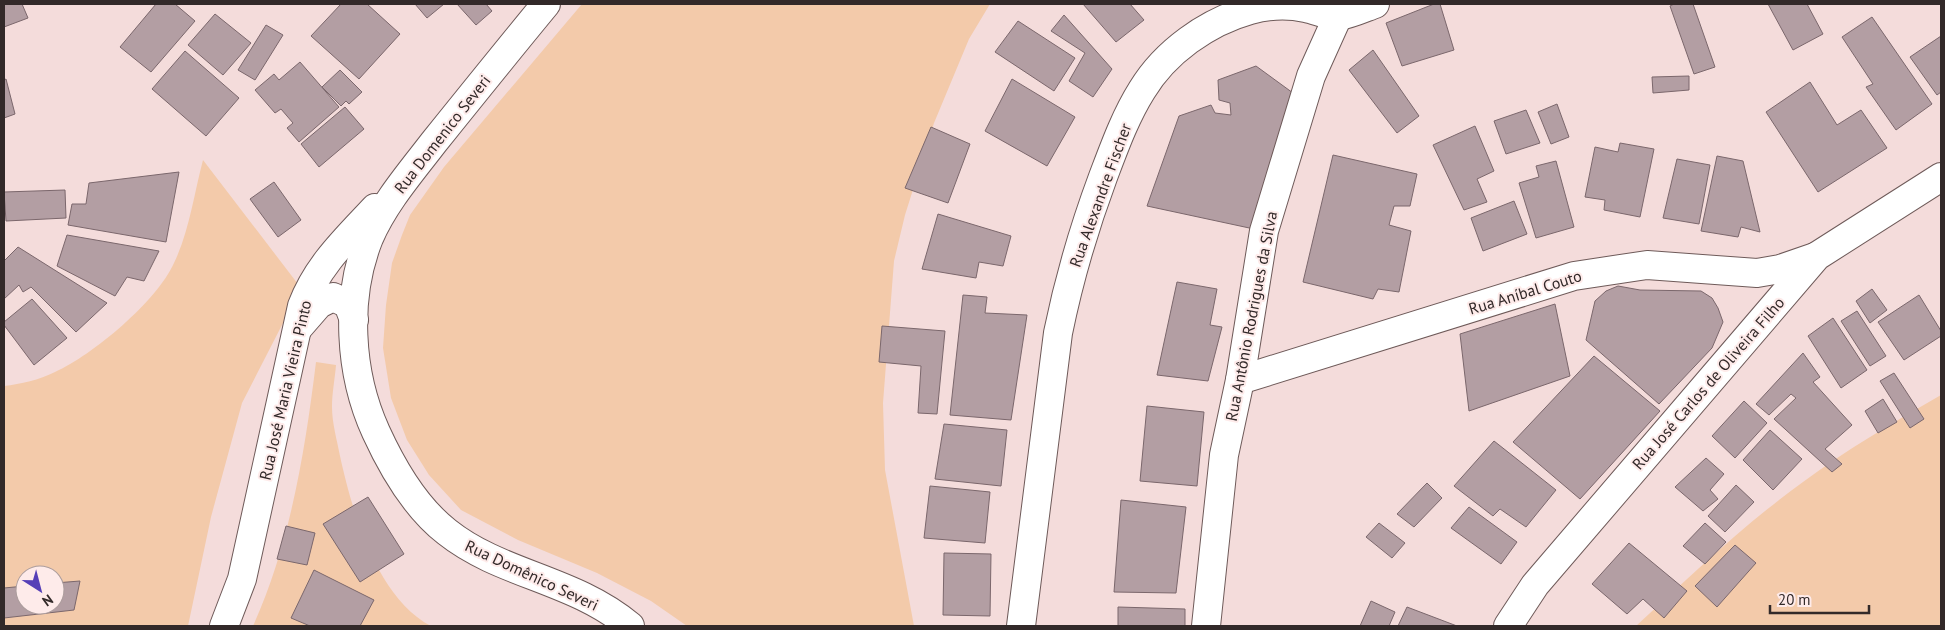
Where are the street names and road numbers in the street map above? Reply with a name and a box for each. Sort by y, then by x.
street label: Rua Domenico Severi [390,71,494,197]
street label: Rua Alexandre Fischer [1065,120,1136,270]
street label: Rua Antônio Rodrigues da Silva [1221,209,1281,423]
street label: Rua Aníbal Couto [1466,265,1584,319]
street label: Rua José Carlos de Oliveira Filho [1628,293,1788,473]
street label: Rua José Maria Vieira Pinto [255,298,315,482]
street label: Rua Domênico Severi [462,535,602,615]

